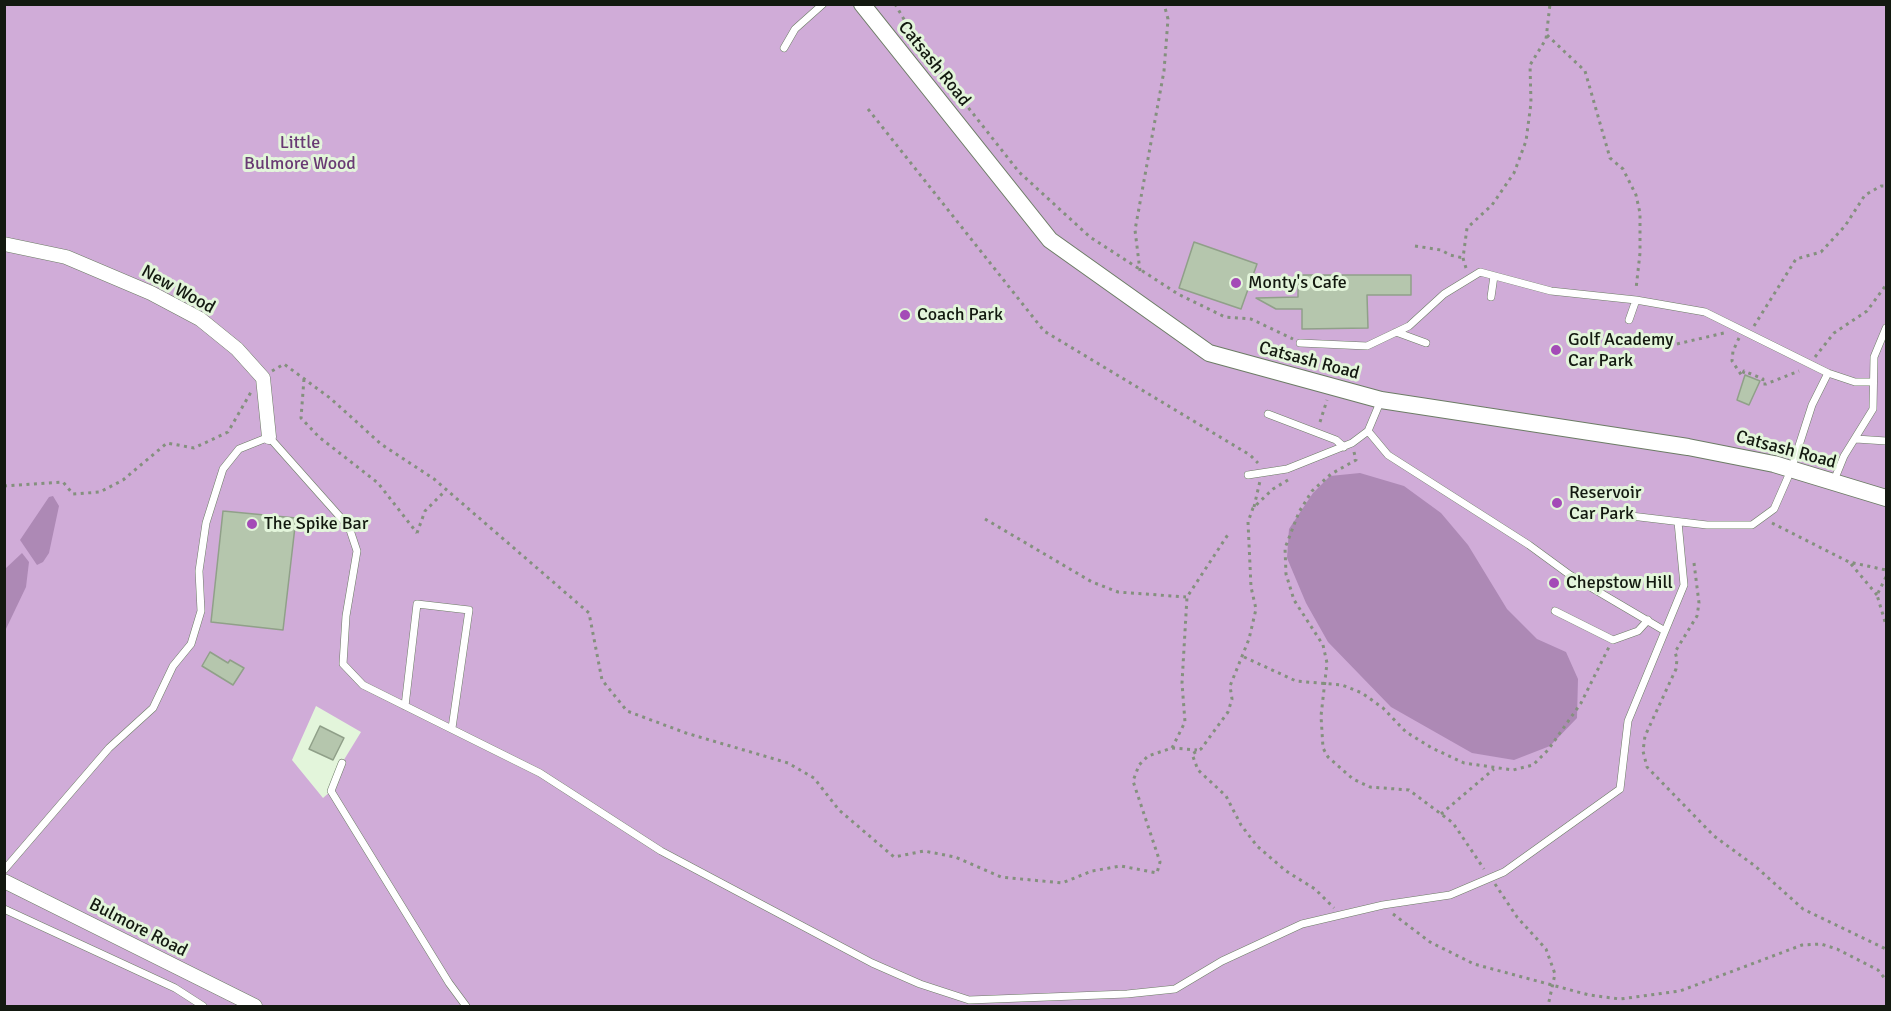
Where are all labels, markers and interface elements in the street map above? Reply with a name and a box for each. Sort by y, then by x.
street label: Catsash Road [893,17,975,111]
park label: Little Bulmore Wood [244,132,356,174]
street label: New Wood [137,261,219,319]
place label: Monty's Cafe [1248,272,1347,294]
marker: Monty's Cafe [1229,276,1243,290]
place label: Coach Park [917,304,1003,326]
marker: Coach Park [898,308,912,322]
place label: Golf Academy Car Park [1568,329,1674,372]
street label: Catsash Road [1256,337,1362,385]
marker: Golf Academy Car Park [1549,343,1563,357]
street label: Catsash Road [1733,426,1839,474]
place label: Reservoir Car Park [1569,482,1641,524]
marker: Reservoir Car Park [1550,496,1564,510]
place label: The Spike Bar [264,513,368,535]
marker: The Spike Bar [245,517,259,531]
place label: Chepstow Hill [1566,572,1673,594]
marker: Chepstow Hill [1547,576,1561,590]
street label: Bulmore Road [85,894,191,962]

